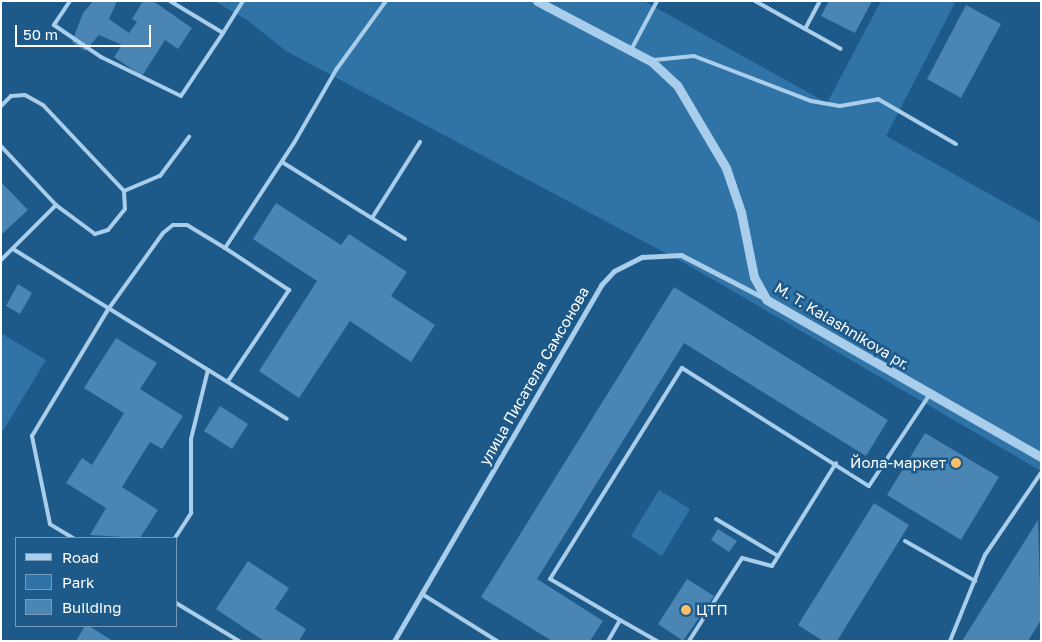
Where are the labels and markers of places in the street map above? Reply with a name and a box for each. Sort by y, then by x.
place label: Йола-маркет [850,454,946,472]
marker: Йола-маркет [950,457,962,469]
place label: ЦТП [696,601,728,619]
marker: ЦТП [680,604,692,616]

